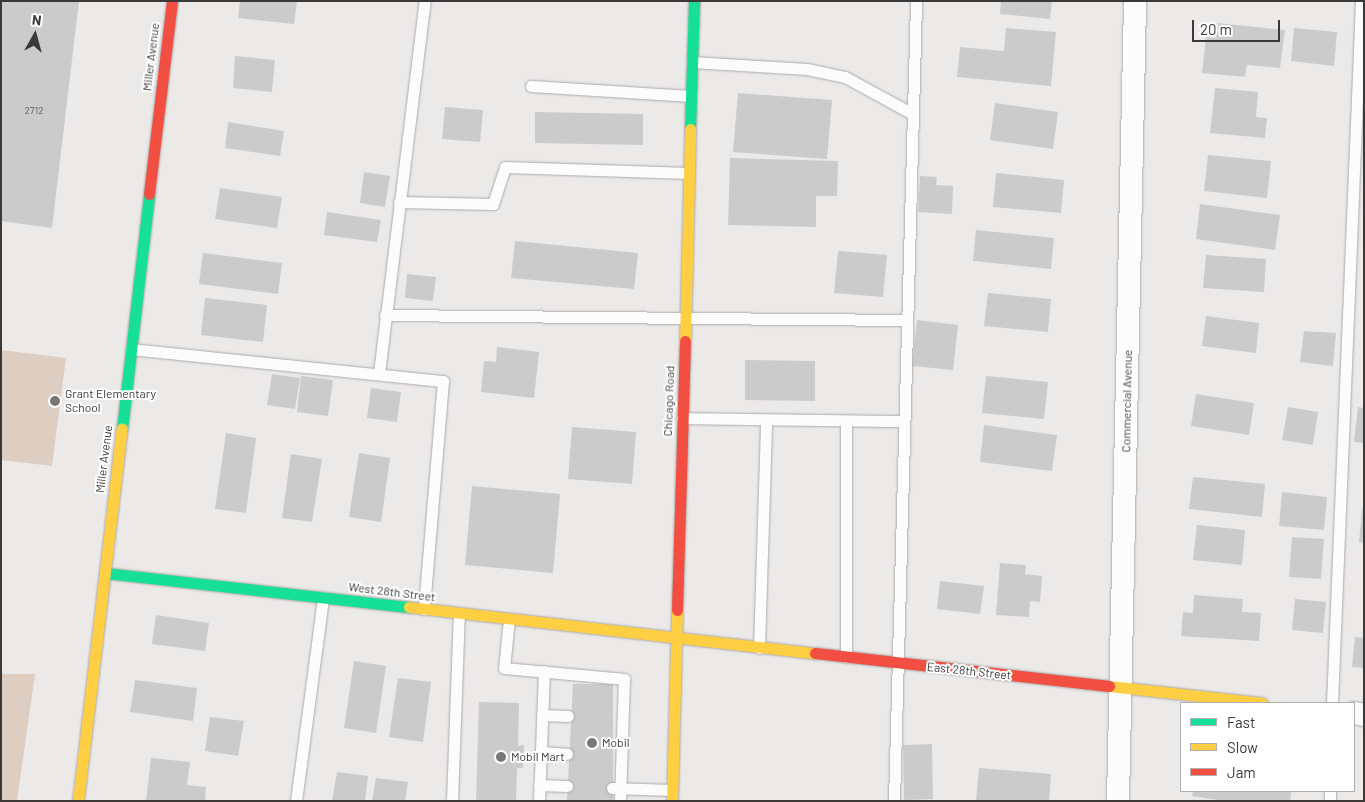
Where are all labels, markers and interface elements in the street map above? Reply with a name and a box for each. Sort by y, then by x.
north arrow [10,10,60,60]
scale bar [1195,10,1282,42]
text: N [31,11,43,29]
text: 20 m [1200,20,1232,38]
street label: Miller Avenue [140,22,162,92]
house number: 2712 [25,105,43,117]
street label: Commercial Avenue [1119,349,1135,453]
street label: Chicago Road [661,365,677,437]
place label: Grant Elementary School [65,387,156,415]
marker: Grant Elementary School [49,395,61,407]
street label: Miller Avenue [93,424,115,494]
street label: West 28th Street [348,580,436,604]
street label: East 28th Street [926,659,1012,683]
legend [1180,702,1355,792]
text: Fast [1227,713,1255,731]
place label: Mobil [602,736,629,750]
marker: Mobil [586,737,598,749]
text: Slow [1227,738,1258,756]
place label: Mobil Mart [511,750,565,764]
marker: Mobil Mart [495,751,507,763]
text: Jam [1227,763,1256,781]

